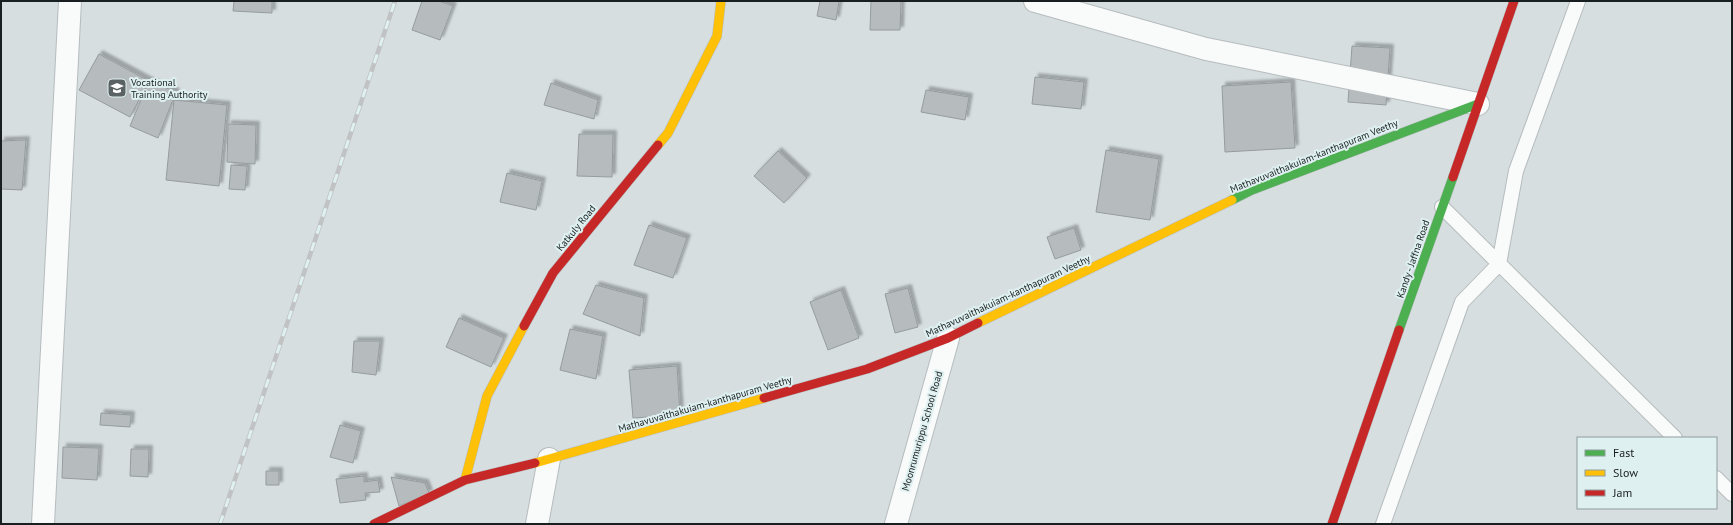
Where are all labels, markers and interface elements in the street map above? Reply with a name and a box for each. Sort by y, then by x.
place label: Vocational Training Authority [130,76,208,101]
school or university icon: Vocational Training Authority [106,77,128,99]
street label: Mathavuvaithakuiam-kanthapuram Veethy [1228,116,1400,196]
street label: Katkuly Road [554,202,598,254]
street label: Kandy - Jaffna Road [1394,218,1432,300]
street label: Mathavuvaithakuiam-kanthapuram Veethy [924,252,1093,340]
street label: Moonrumurippu School Road [899,370,945,492]
street label: Mathavuvaithakuiam-kanthapuram Veethy [617,373,794,435]
legend [1577,437,1717,509]
text: Fast [1613,445,1634,460]
text: Slow [1613,465,1638,480]
text: Jam [1612,485,1632,500]

